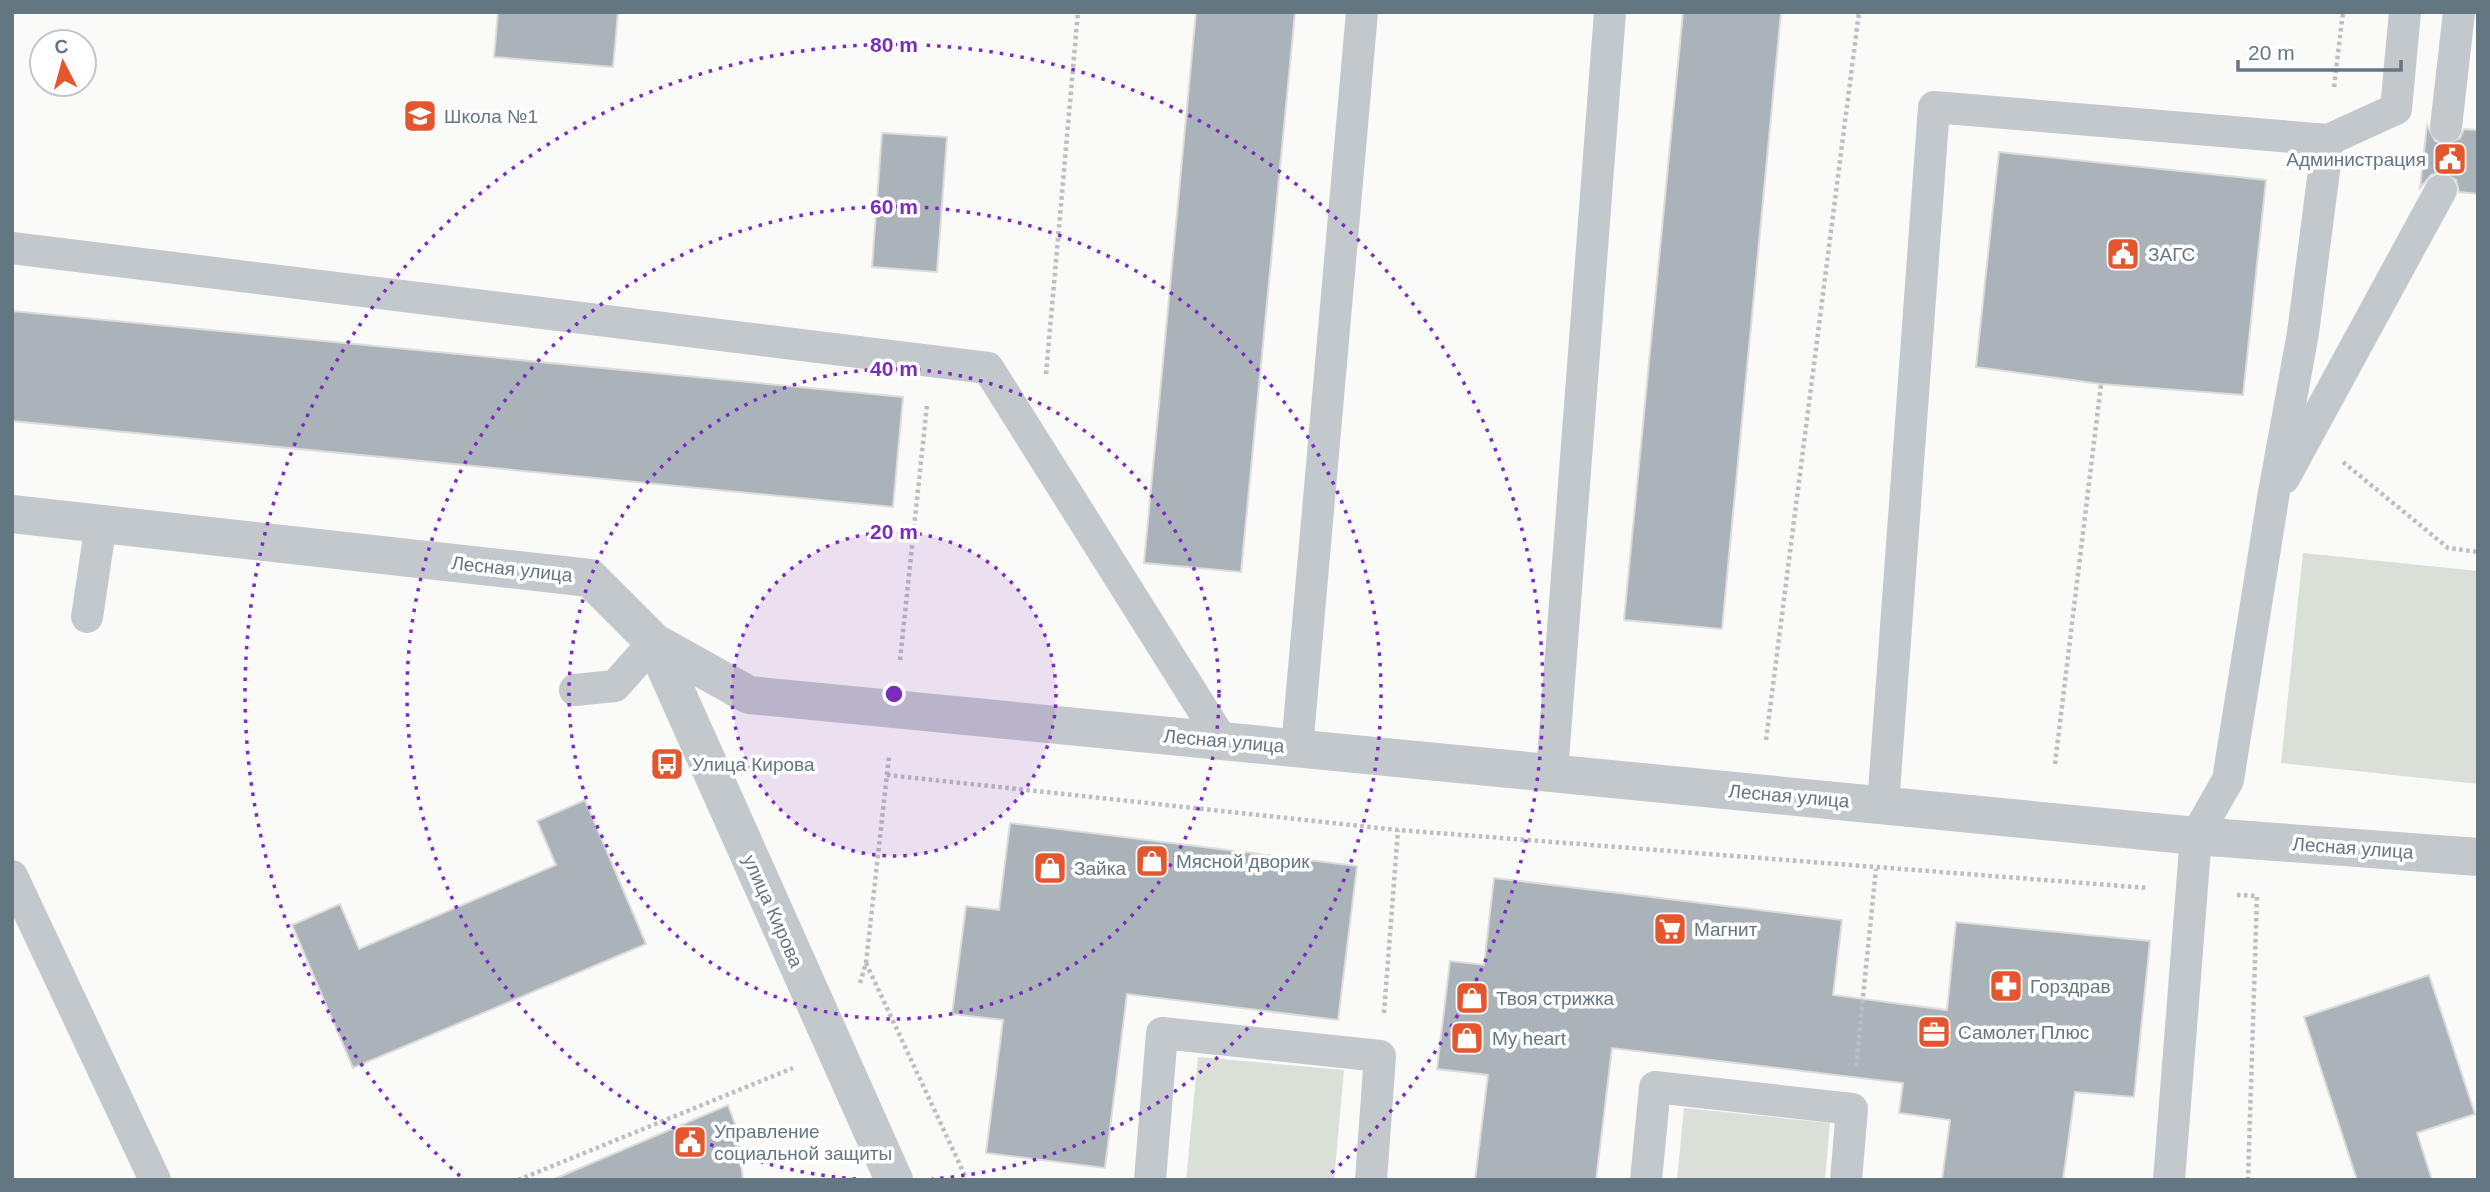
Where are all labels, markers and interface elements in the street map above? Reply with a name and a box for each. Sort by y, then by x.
north arrow [28,28,98,98]
scale bar [2238,28,2401,72]
text: 80 m [870,33,918,56]
text: С [53,35,69,58]
text: 20 m [2248,41,2295,64]
school or university icon: Школа №1 [401,97,439,135]
place label: Школа №1 [444,106,538,127]
public building icon: Администрация [2431,140,2469,178]
place label: Администрация [2286,149,2426,170]
text: 60 m [870,195,918,218]
public building icon: ЗАГС [2104,235,2142,273]
place label: ЗАГС [2148,244,2195,265]
text: 40 m [870,357,918,380]
text: 20 m [870,520,918,543]
street label: Лесная улица [451,552,574,586]
centre of rings [882,682,906,706]
street label: Лесная улица [1163,725,1286,757]
bus stop icon: Улица Кирова [648,745,686,783]
place label: Улица Кирова [692,754,815,775]
street label: Лесная улица [1728,780,1851,812]
street label: Лесная улица [2292,833,2415,863]
shop icon: Мясной дворик [1133,842,1171,880]
shop icon: Зайка [1031,849,1069,887]
place label: Мясной дворик [1176,851,1310,872]
street label: улица Кирова [739,852,807,971]
place label: Зайка [1074,858,1126,879]
supermarket icon: Магнит [1651,910,1689,948]
place label: Магнит [1694,919,1758,940]
pharmacy icon: Горздрав [1987,967,2025,1005]
place label: Горздрав [2030,976,2111,997]
shop icon: Твоя стрижка [1453,979,1491,1017]
place label: Твоя стрижка [1496,988,1615,1009]
office icon: Самолет Плюс [1915,1013,1953,1051]
shop icon: My heart [1448,1019,1486,1057]
place label: Самолет Плюс [1958,1022,2089,1043]
place label: My heart [1492,1028,1567,1049]
place label: Управление социальной защиты [714,1121,892,1164]
public building icon: Управление социальной защиты [671,1123,709,1161]

